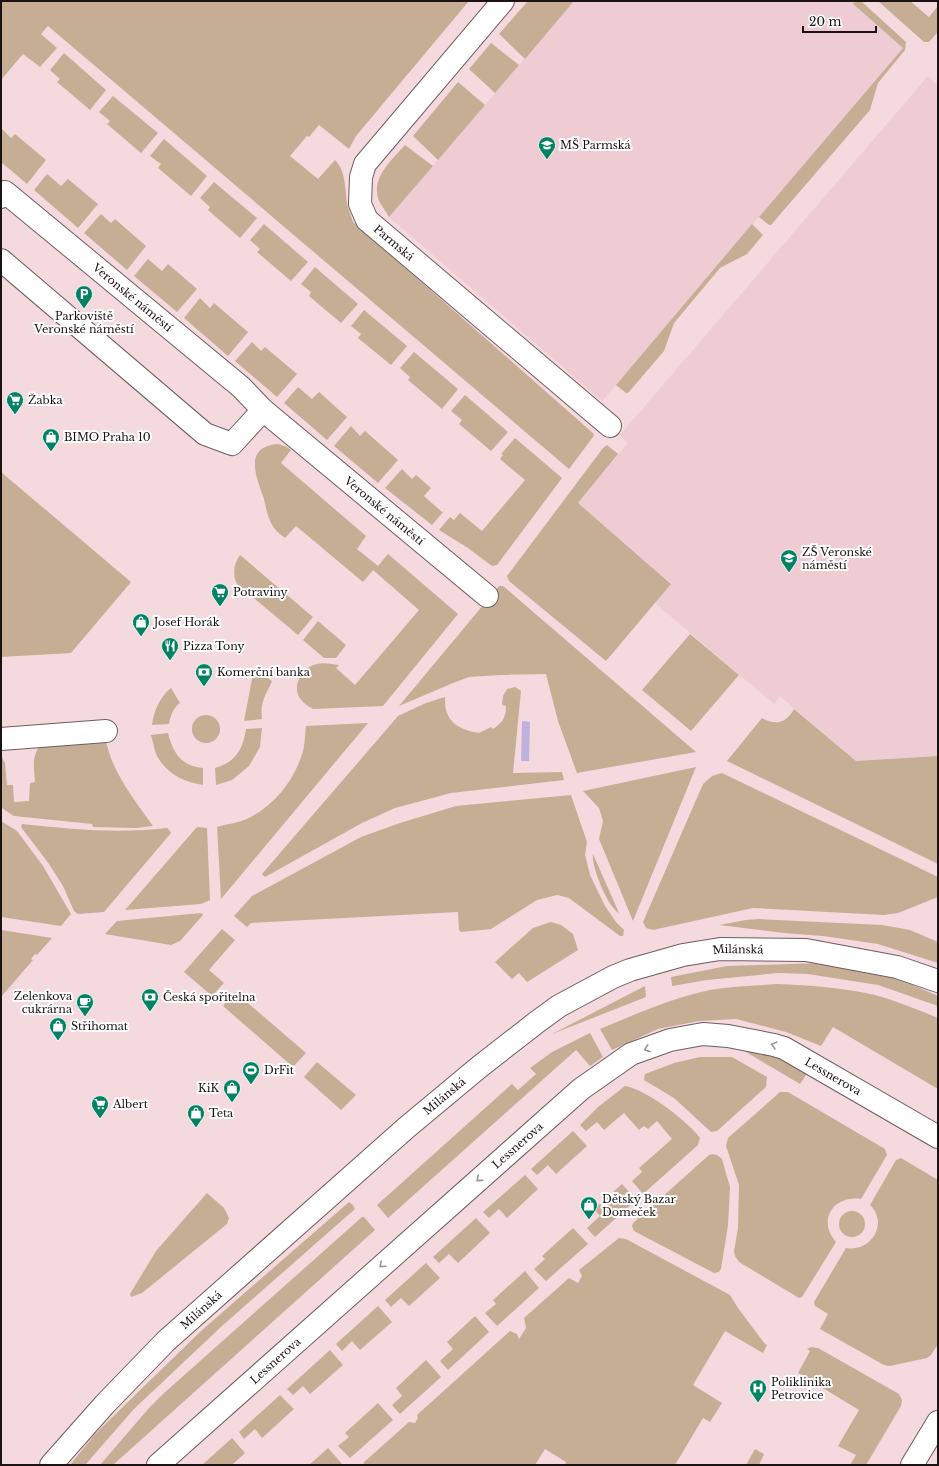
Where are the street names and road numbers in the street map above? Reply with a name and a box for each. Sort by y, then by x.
street label: Parmská [371,222,418,264]
street label: Veronské náměstí [89,260,176,335]
street label: Veronské náměstí [341,473,427,548]
street label: Milánská [711,941,764,957]
street label: Lessnerova [802,1055,865,1099]
street label: Milánská [420,1074,469,1118]
street label: Lessnerova [489,1119,546,1172]
street label: Milánská [177,1287,225,1332]
street label: Lessnerova [247,1334,304,1387]

